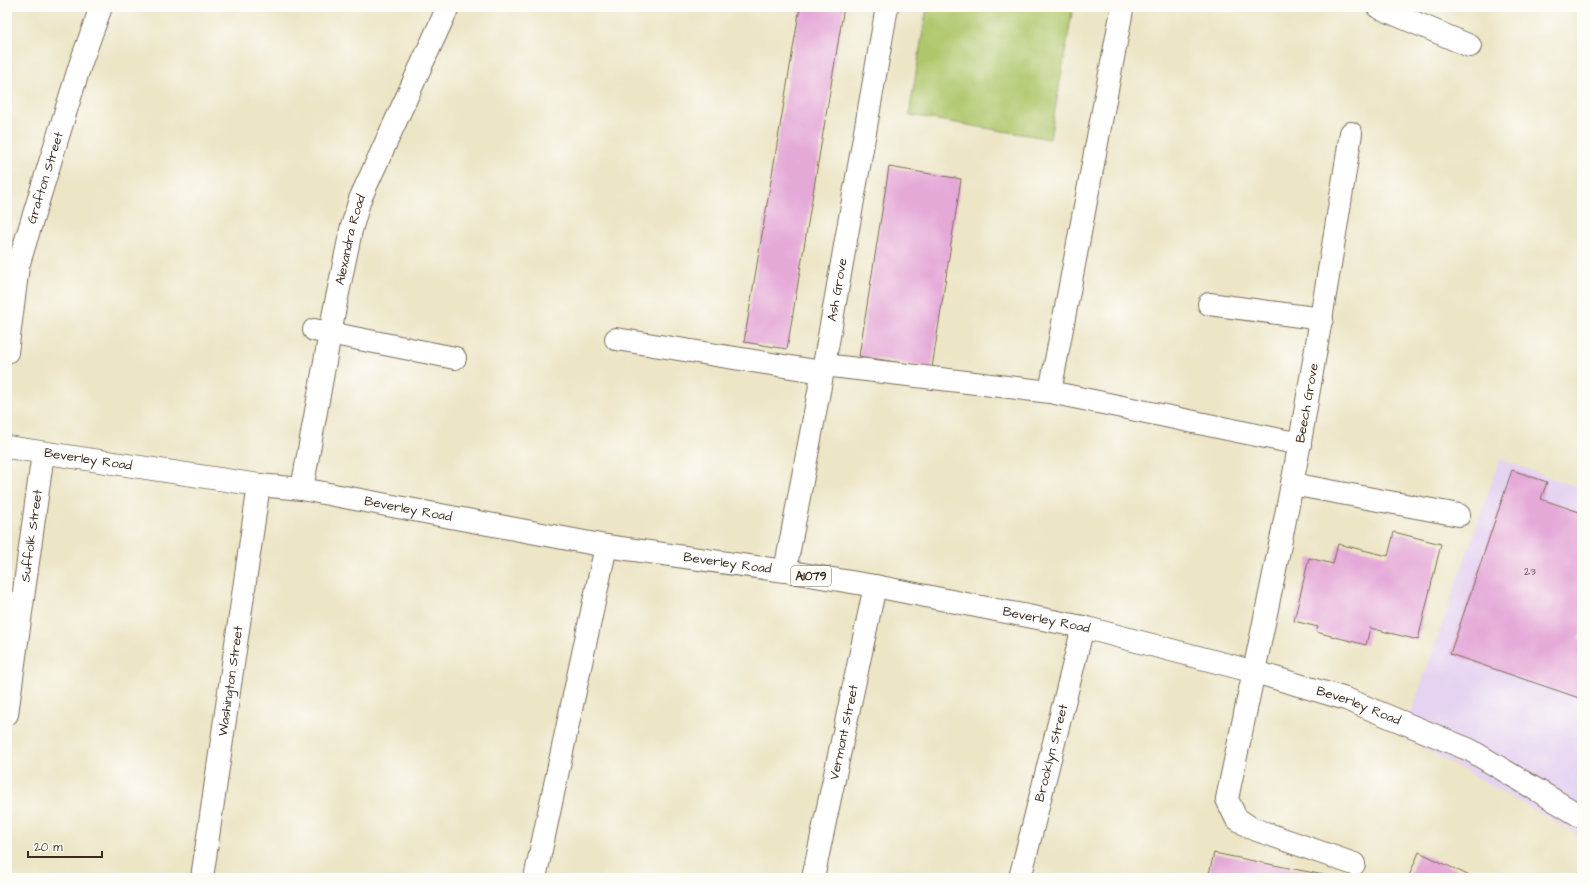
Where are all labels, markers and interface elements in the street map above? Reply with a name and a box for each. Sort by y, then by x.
street label: Grafton Street [23,129,68,226]
street label: Alexandra Road [331,191,370,286]
street label: Ash Grove [823,257,852,323]
street label: Beech Grove [1291,362,1323,444]
street label: Beverley Road [43,444,134,475]
street label: Suffolk Street [16,488,47,583]
street label: Beverley Road [363,492,454,526]
street label: Beverley Road [682,548,773,578]
house number: 23 [1524,564,1536,579]
road number: A1079 [791,566,831,586]
street label: Beverley Road [1001,602,1092,638]
street label: Washington Street [214,624,248,738]
street label: Vermont Street [825,682,863,782]
street label: Beverley Road [1314,682,1404,730]
street label: Brooklyn Street [1030,701,1073,804]
scale bar [28,833,102,859]
text: 20 m [34,839,63,856]

